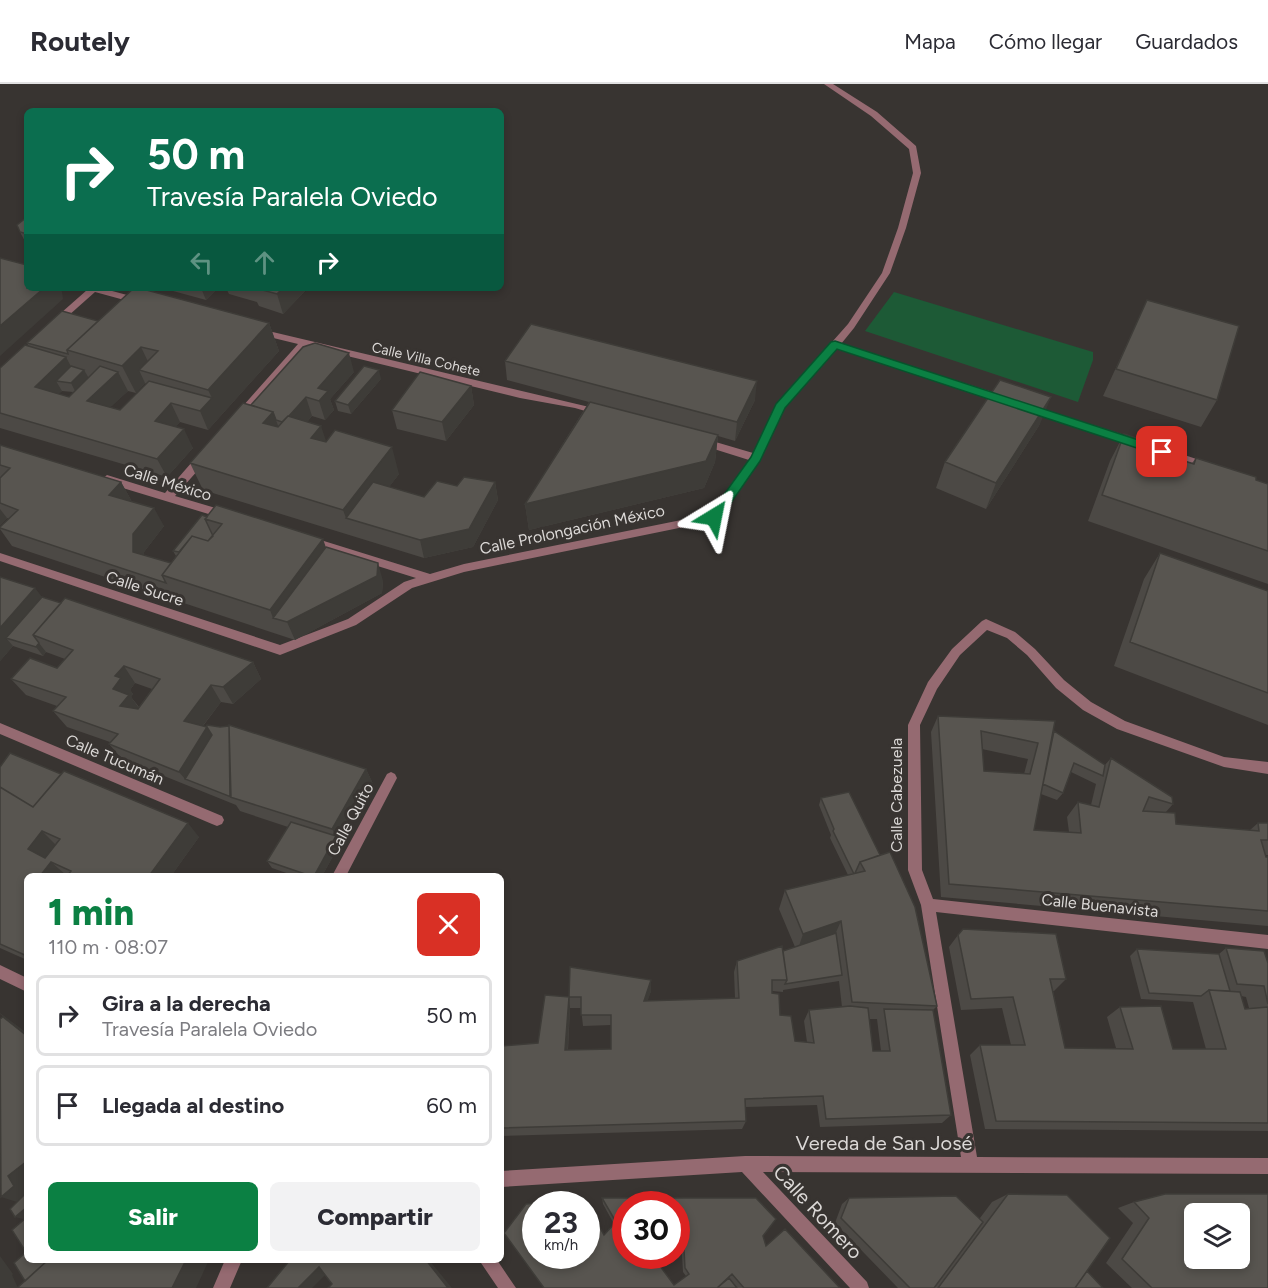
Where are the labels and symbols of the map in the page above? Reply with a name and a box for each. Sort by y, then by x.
street label: Calle Villa Cohete [370,339,482,380]
pin [1136,426,1187,477]
street label: Calle México [122,460,214,505]
position arrow [682,485,746,549]
street label: Calle Prolongación México [478,501,666,558]
street label: Calle Sucre [103,567,187,610]
street label: Calle Tucumán [63,730,167,789]
street label: Calle Cabezuela [887,738,906,852]
street label: Calle Quito [323,780,378,859]
street label: Calle Buenavista [1041,890,1159,921]
street label: Vereda de San José [796,1131,972,1155]
street label: Calle Romero [768,1160,868,1264]
speed limit sign: 30 [612,1191,690,1269]

